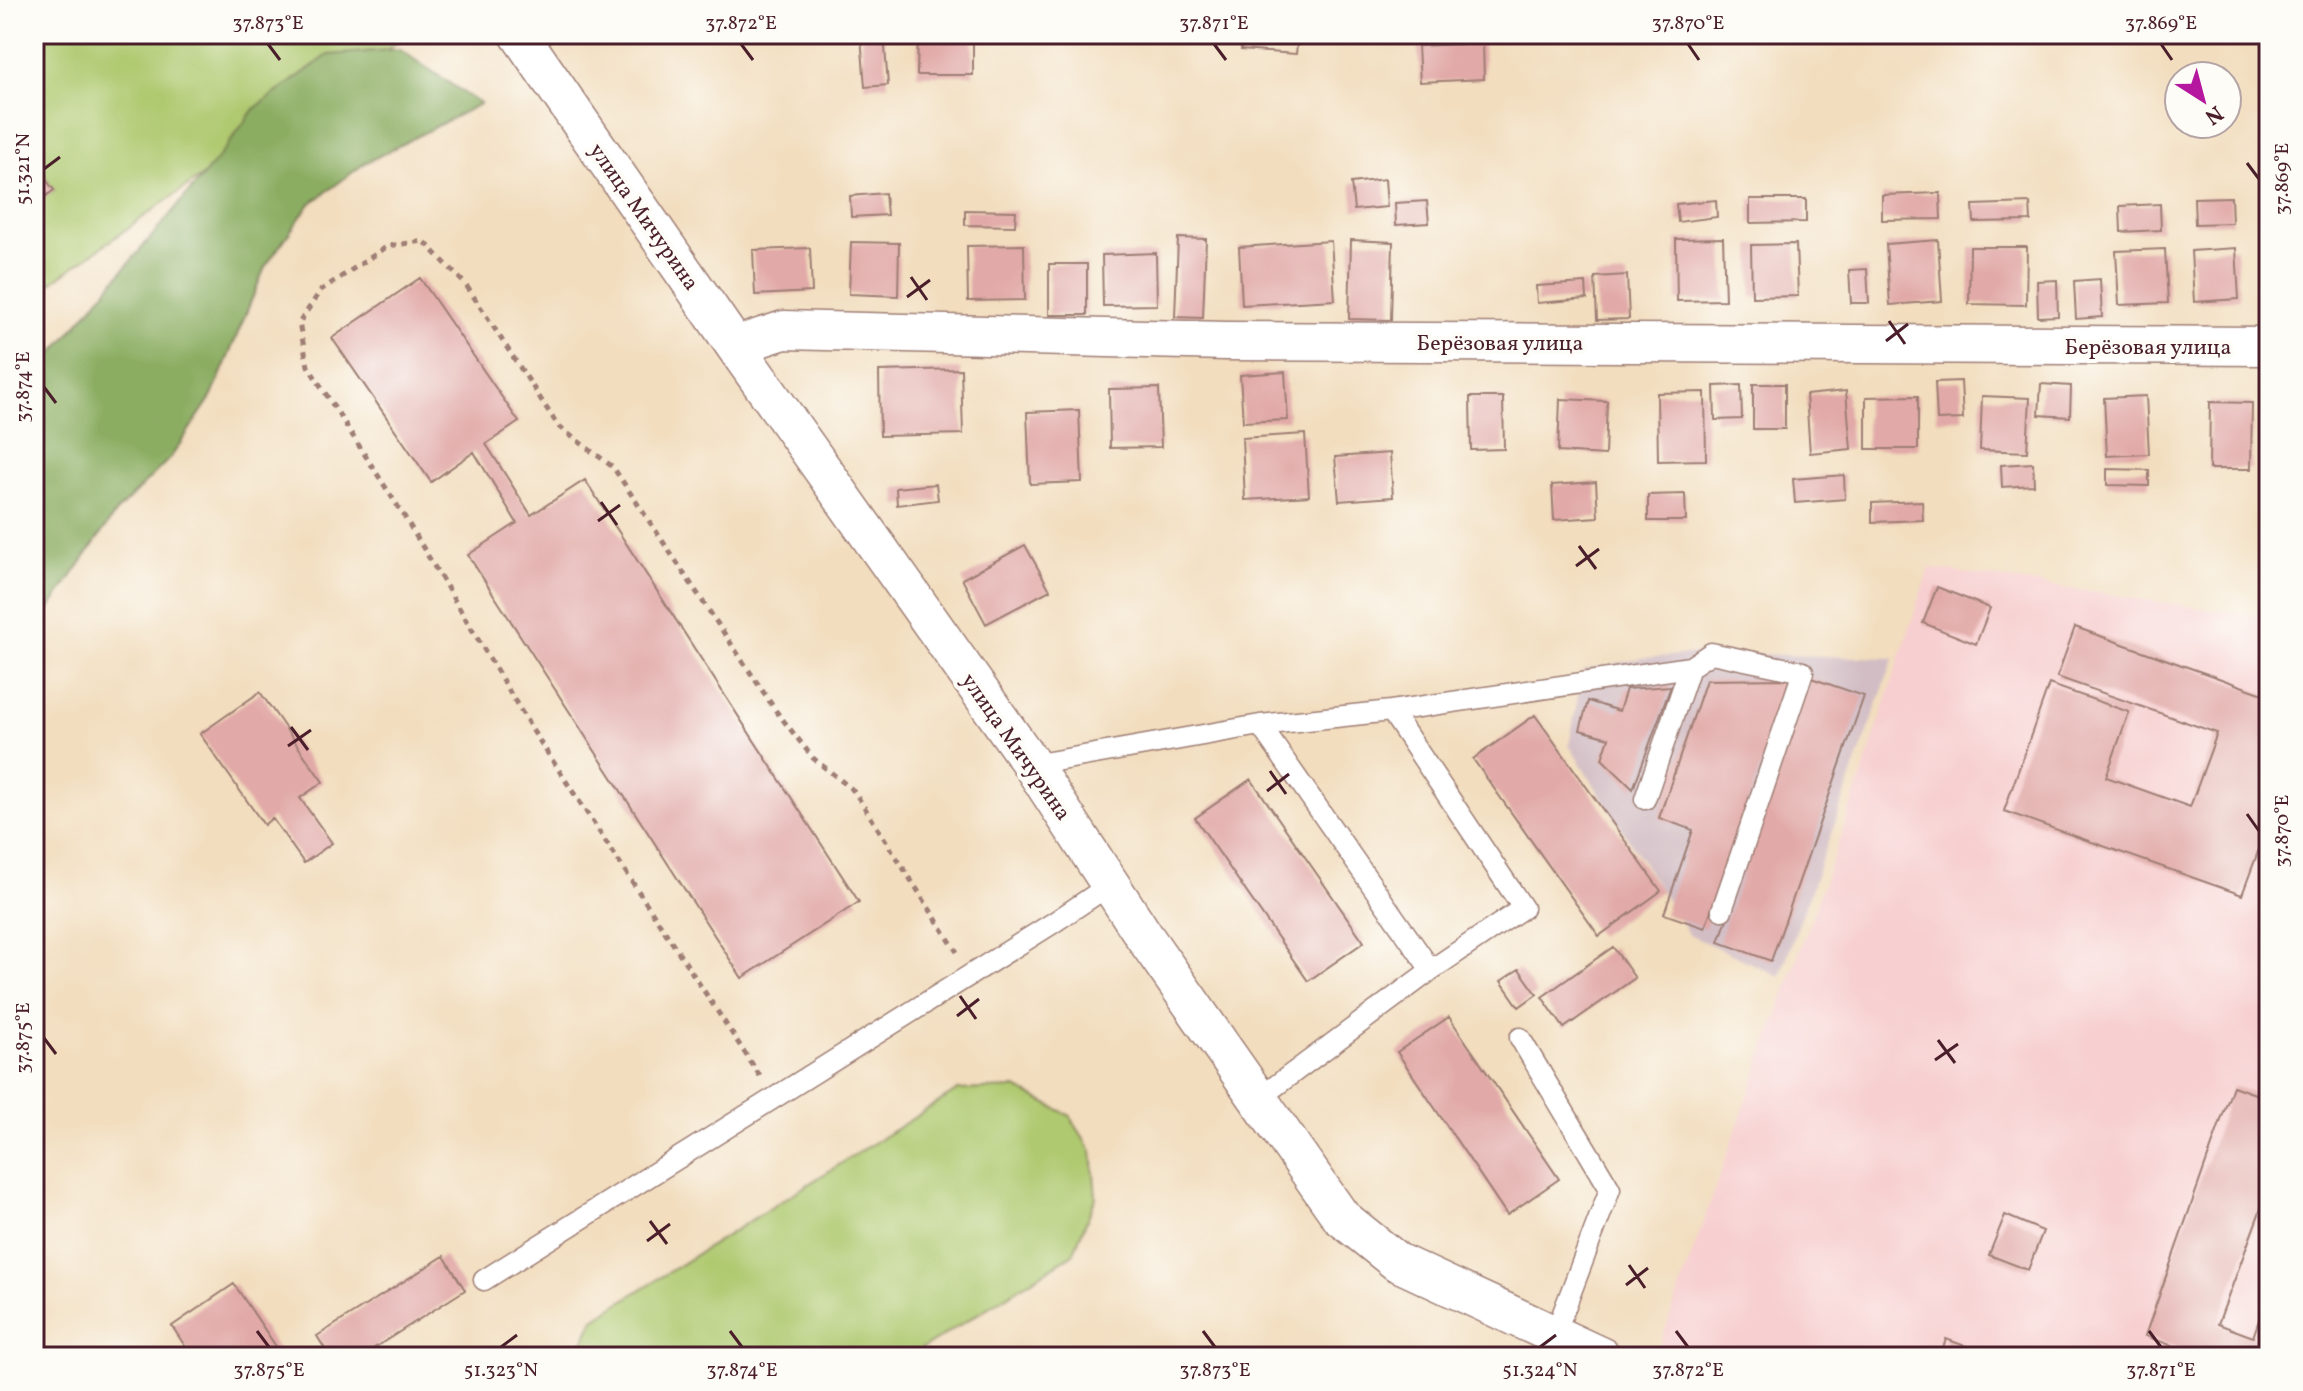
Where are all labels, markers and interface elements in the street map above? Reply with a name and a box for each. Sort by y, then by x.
text: 37.873°E [232,10,304,38]
text: 37.872°E [705,10,777,38]
text: 37.871°E [1179,10,1249,38]
text: 37.870°E [1652,10,1724,38]
text: 37.869°E [2125,10,2197,38]
north arrow [2163,60,2243,140]
text: N [2198,97,2229,131]
text: 51.321°N [10,133,38,205]
street label: улица Мичурина [581,138,705,297]
text: 37.869°E [2269,143,2297,215]
street label: Берёзовая улица [1417,329,1583,360]
street label: Берёзовая улица [2065,333,2231,364]
text: 37.874°E [10,351,38,423]
street label: улица Мичурина [953,668,1077,827]
text: 37.870°E [2269,795,2297,867]
text: 37.875°E [10,1002,38,1074]
text: 37.875°E [233,1357,305,1385]
text: 51.323°N [464,1357,538,1385]
text: 37.874°E [706,1357,778,1385]
text: 37.873°E [1179,1357,1251,1385]
text: 51.324°N [1502,1357,1578,1385]
text: 37.872°E [1652,1357,1724,1385]
text: 37.871°E [2126,1357,2196,1385]

